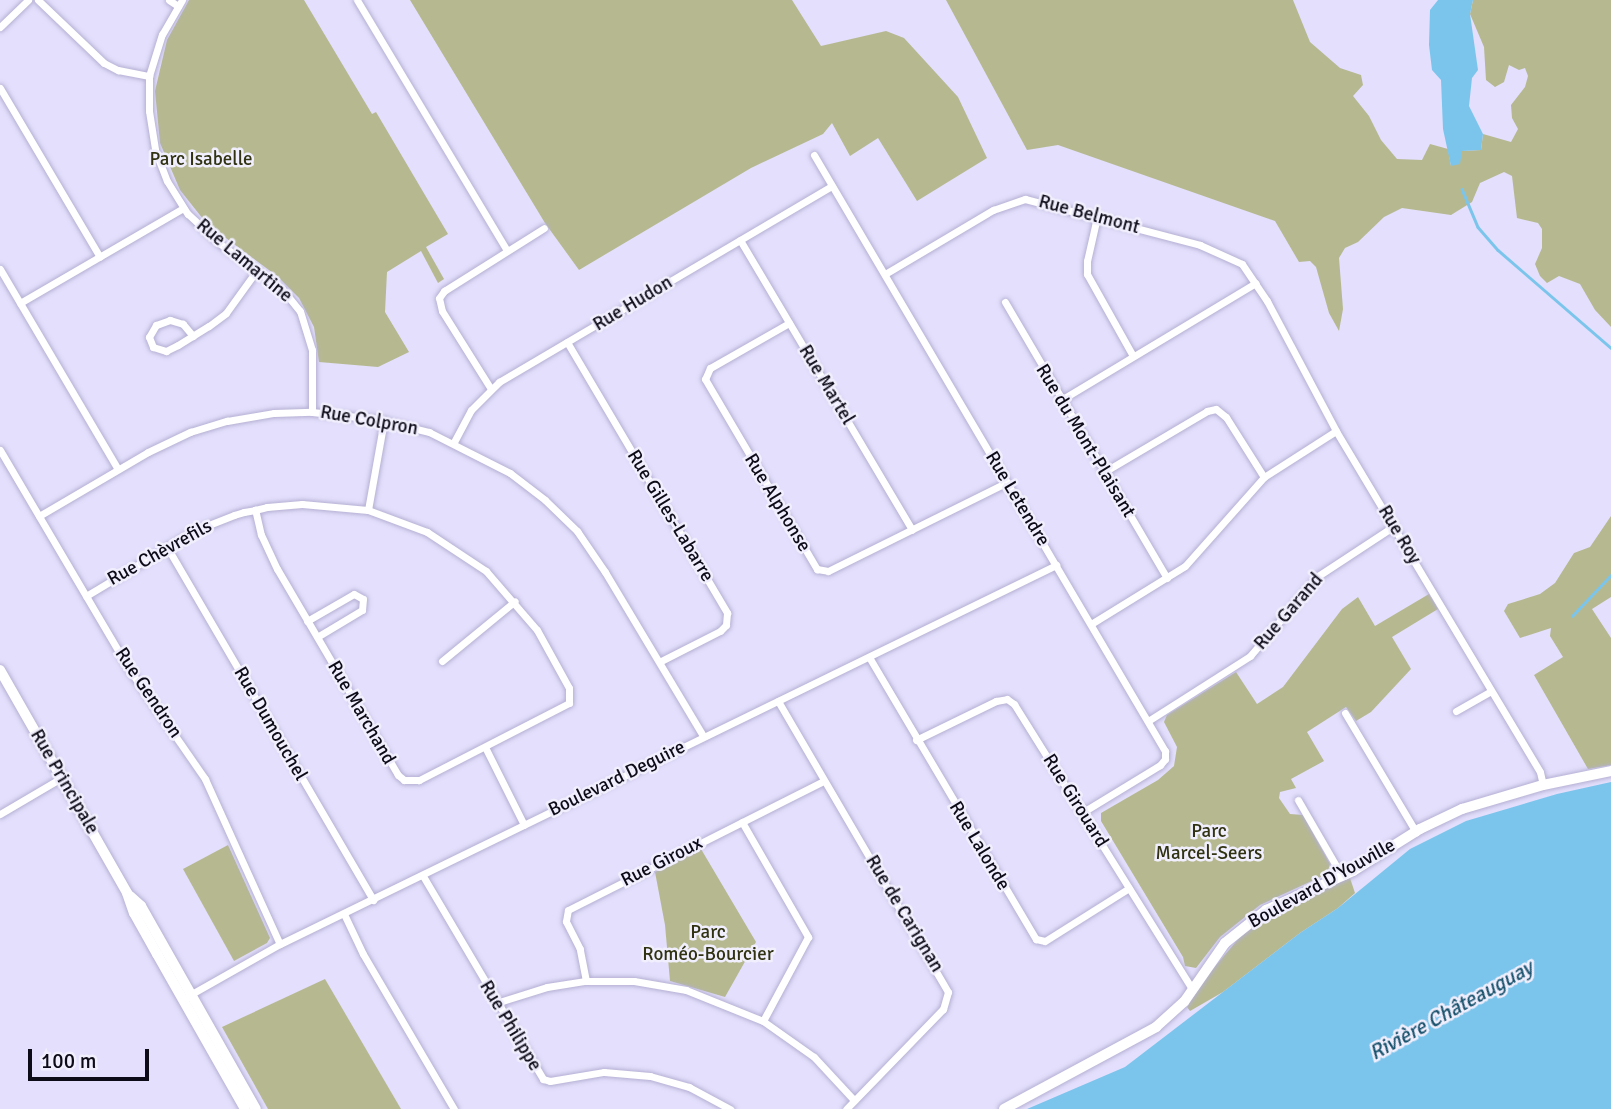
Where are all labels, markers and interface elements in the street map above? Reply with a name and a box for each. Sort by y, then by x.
park label: Parc Isabelle [149,149,253,171]
street label: Rue Belmont [1036,191,1142,239]
street label: Rue Lamartine [191,214,297,308]
street label: Rue Hudon [589,271,677,337]
street label: Rue Martel [793,341,859,429]
street label: Rue du Mont-Plaisant [1030,360,1140,522]
street label: Rue Colpron [318,401,420,441]
street label: Rue Gilles-Labarre [622,446,718,586]
street label: Rue Letendre [980,447,1054,551]
street label: Rue Alphonse [739,450,815,556]
street label: Rue Roy [1373,501,1425,569]
street label: Rue Chèvrefils [104,515,216,591]
street label: Rue Garand [1250,569,1328,655]
street label: Rue Gendron [109,643,187,743]
street label: Rue Marchand [322,657,400,769]
street label: Rue Dumouchel [228,663,312,785]
street label: Rue Principale [25,726,103,838]
street label: Boulevard Deguire [545,736,689,822]
street label: Rue Girouard [1037,750,1113,852]
street label: Rue Lalonde [944,797,1014,895]
park label: Parc Marcel-Seers [1156,821,1262,865]
street label: Rue Giroux [618,832,706,892]
street label: Boulevard D'Youville [1245,834,1399,934]
street label: Rue de Carignan [860,851,948,977]
park label: Parc Roméo-Bourcier [642,922,774,966]
water label: Rivière Châteauguay [1365,955,1537,1065]
street label: Rue Philippe [474,977,546,1075]
scale bar [32,1036,152,1080]
text: 100 m [41,1048,96,1074]

